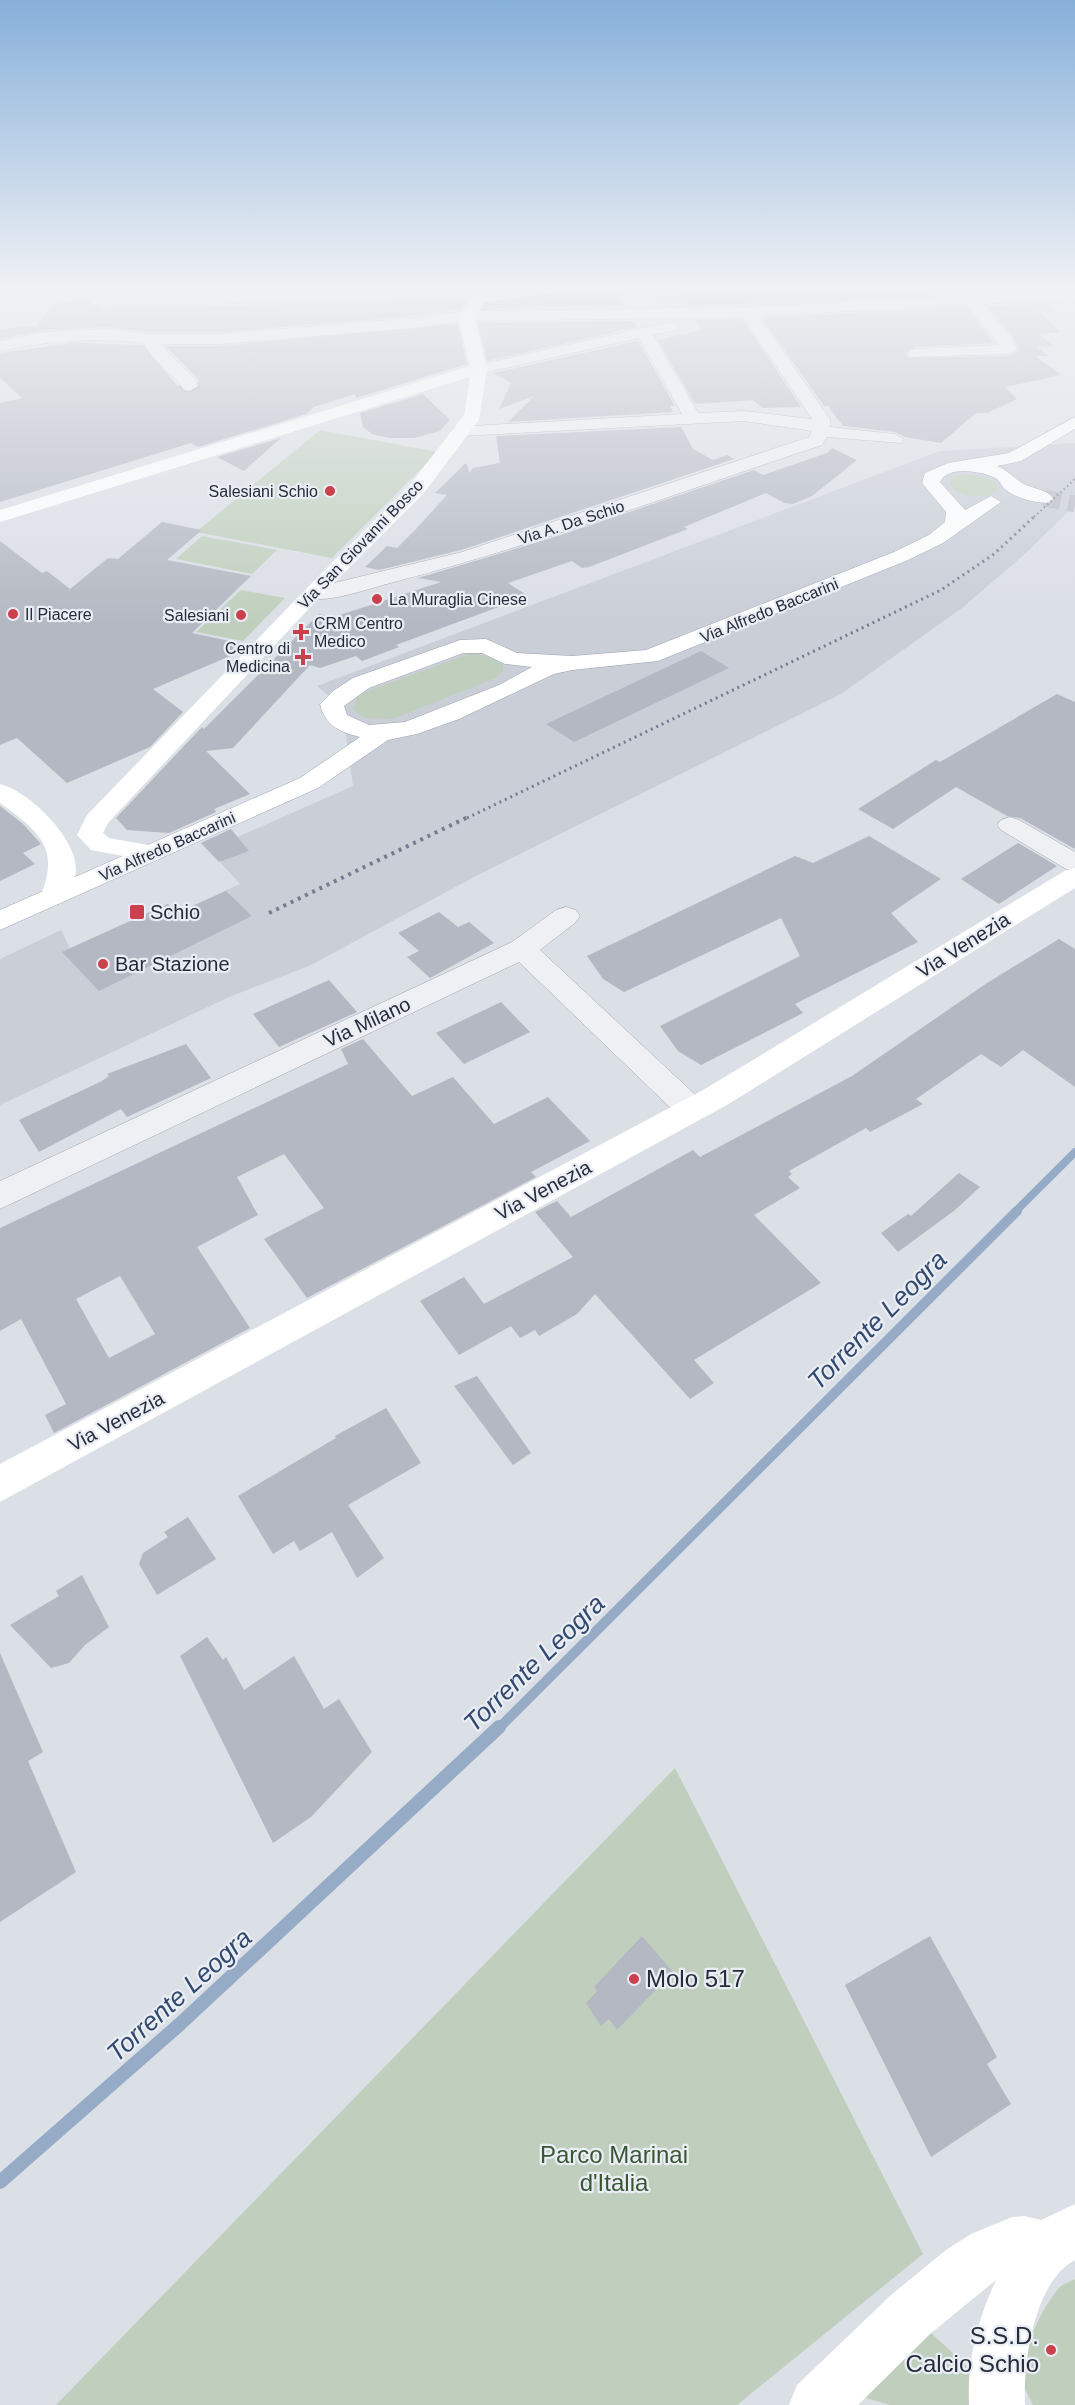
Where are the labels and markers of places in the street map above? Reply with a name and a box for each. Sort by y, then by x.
place label: Salesiani Schio [209,483,318,500]
marker: Salesiani Schio [323,484,337,498]
place label: La Muraglia Cinese [389,591,527,608]
marker: La Muraglia Cinese [370,592,384,606]
place label: Il Piacere [25,606,92,623]
marker: Il Piacere [6,607,20,621]
place label: Salesiani [164,607,229,624]
marker: Salesiani [234,608,248,622]
place label: CRM Centro Medico [314,615,403,650]
marker: CRM Centro Medico [292,623,310,641]
place label: Centro di Medicina [225,640,290,675]
marker: Centro di Medicina [294,648,312,666]
place label: Schio [150,901,200,923]
marker: Schio [128,903,146,921]
place label: Bar Stazione [115,953,230,975]
marker: Bar Stazione [96,957,110,971]
place label: Molo 517 [646,1965,745,1992]
marker: Molo 517 [627,1972,641,1986]
place label: S.S.D. Calcio Schio [906,2322,1039,2377]
marker: S.S.D. Calcio Schio [1044,2343,1058,2357]

